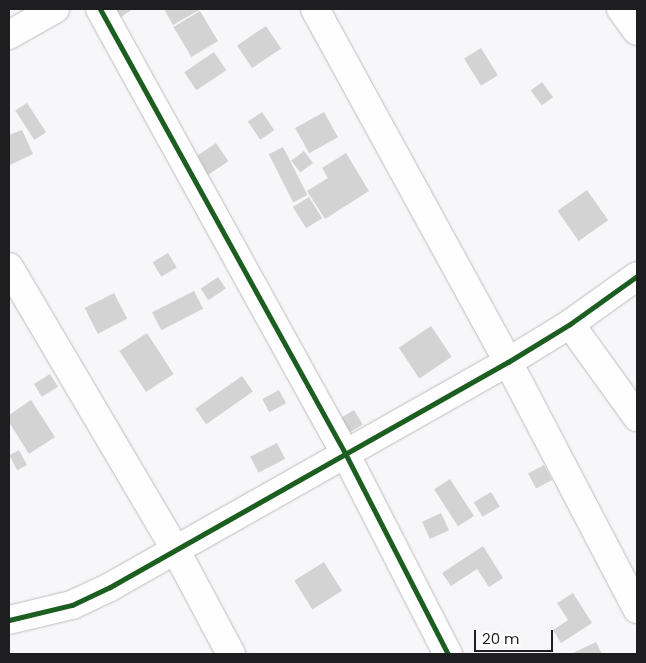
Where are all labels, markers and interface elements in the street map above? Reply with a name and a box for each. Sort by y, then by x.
scale bar [476,620,555,652]
text: 20 m [482,628,520,649]

